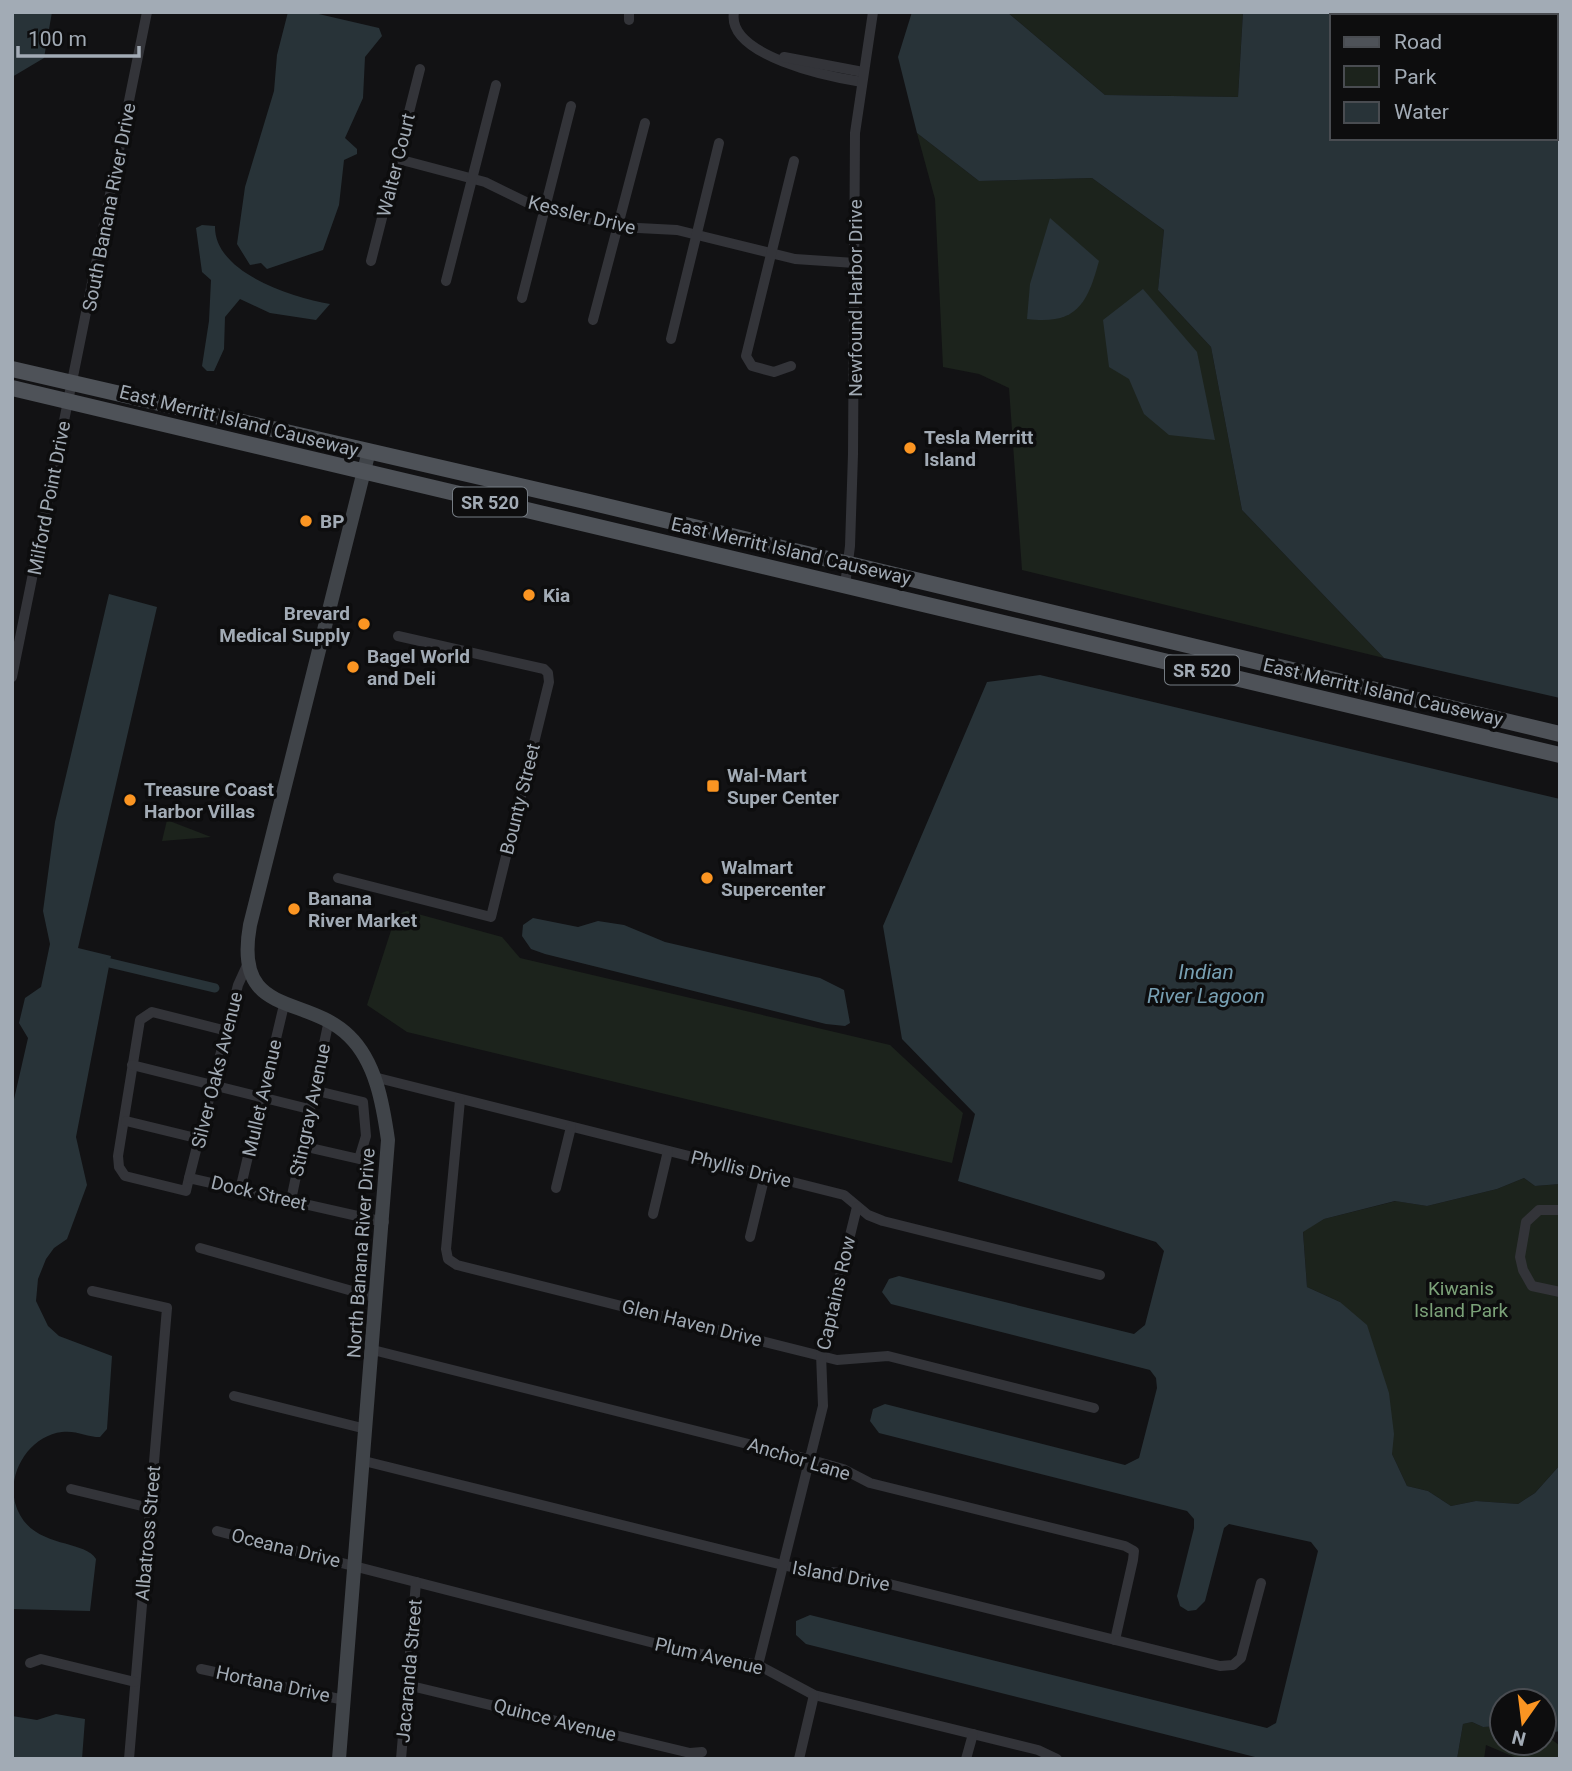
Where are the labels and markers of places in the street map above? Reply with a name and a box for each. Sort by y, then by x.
place label: Tesla Merritt Island [924,426,1034,471]
marker: Tesla Merritt Island [902,440,918,456]
place label: BP [320,510,344,533]
marker: BP [298,513,314,529]
place label: Kia [543,584,570,607]
marker: Kia [521,587,537,603]
place label: Brevard Medical Supply [219,602,350,647]
marker: Brevard Medical Supply [356,616,372,632]
place label: Bagel World and Deli [367,645,470,690]
marker: Bagel World and Deli [345,659,361,675]
place label: Wal-Mart Super Center [727,764,839,809]
place label: Treasure Coast Harbor Villas [144,778,275,823]
marker: Wal-Mart Super Center [705,778,721,794]
marker: Treasure Coast Harbor Villas [122,792,138,808]
place label: Walmart Supercenter [721,856,826,901]
marker: Walmart Supercenter [699,870,715,886]
place label: Banana River Market [308,887,418,932]
marker: Banana River Market [286,901,302,917]

